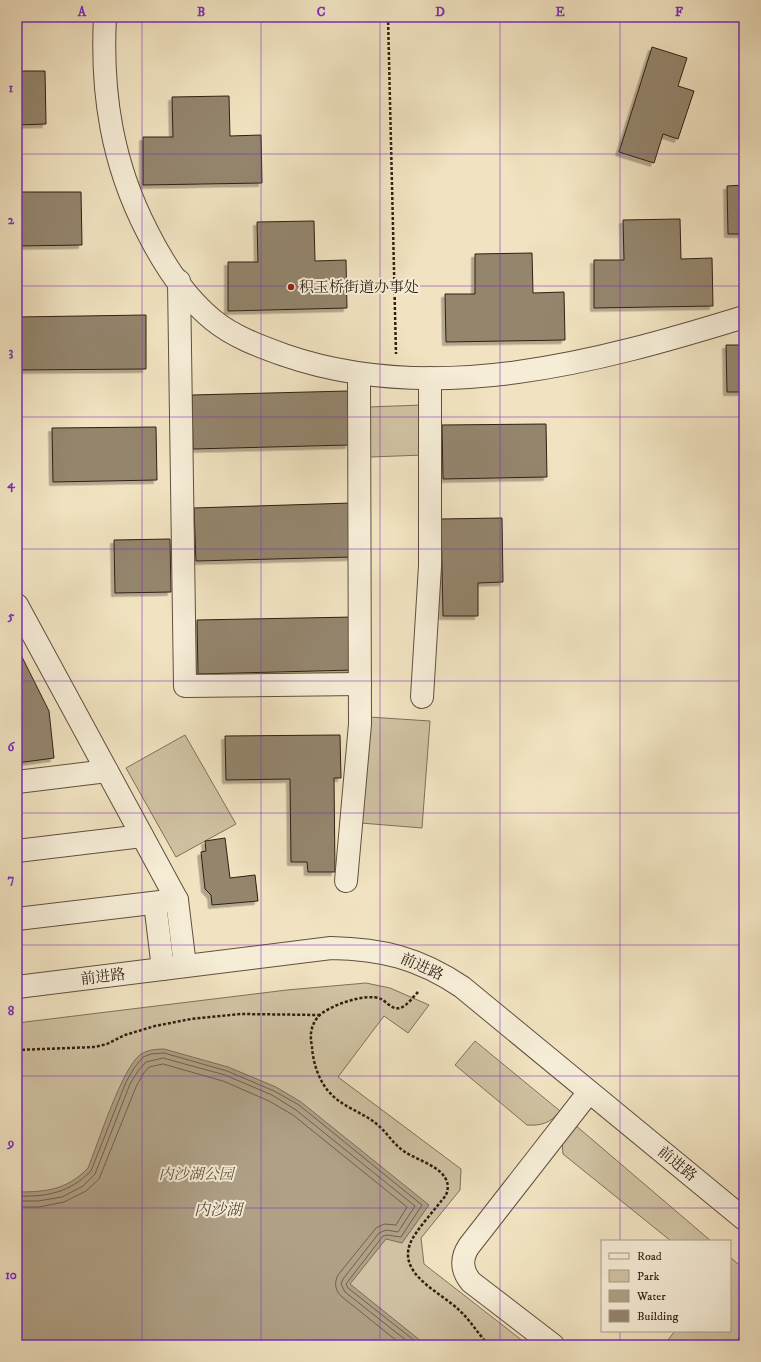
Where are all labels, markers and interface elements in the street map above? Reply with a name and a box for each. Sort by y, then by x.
text: A [77,4,87,20]
text: B [197,4,205,20]
text: C [317,4,326,20]
text: D [435,4,445,20]
text: E [555,4,565,20]
text: F [675,4,684,20]
text: 1 [9,80,14,96]
text: 2 [8,212,15,228]
place label: 积玉桥街道办事处 [299,278,419,297]
marker: 积玉桥街道办事处 [286,282,296,292]
text: 3 [9,344,14,360]
text: 4 [6,476,15,493]
text: 5 [7,608,15,624]
text: 6 [8,739,16,755]
text: 7 [8,871,15,887]
street label: 前进路 [398,949,446,985]
street label: 前进路 [80,965,126,989]
text: 8 [8,1003,15,1019]
text: 9 [7,1135,14,1151]
street label: 前进路 [654,1142,700,1186]
park label: 内沙湖公园 [158,1165,235,1184]
water label: 内沙湖 [194,1200,245,1220]
legend [601,1240,731,1332]
text: Road [637,1249,662,1264]
text: 10 [5,1267,17,1283]
text: Park [637,1269,659,1284]
text: Water [636,1289,666,1304]
text: Building [637,1309,678,1324]

